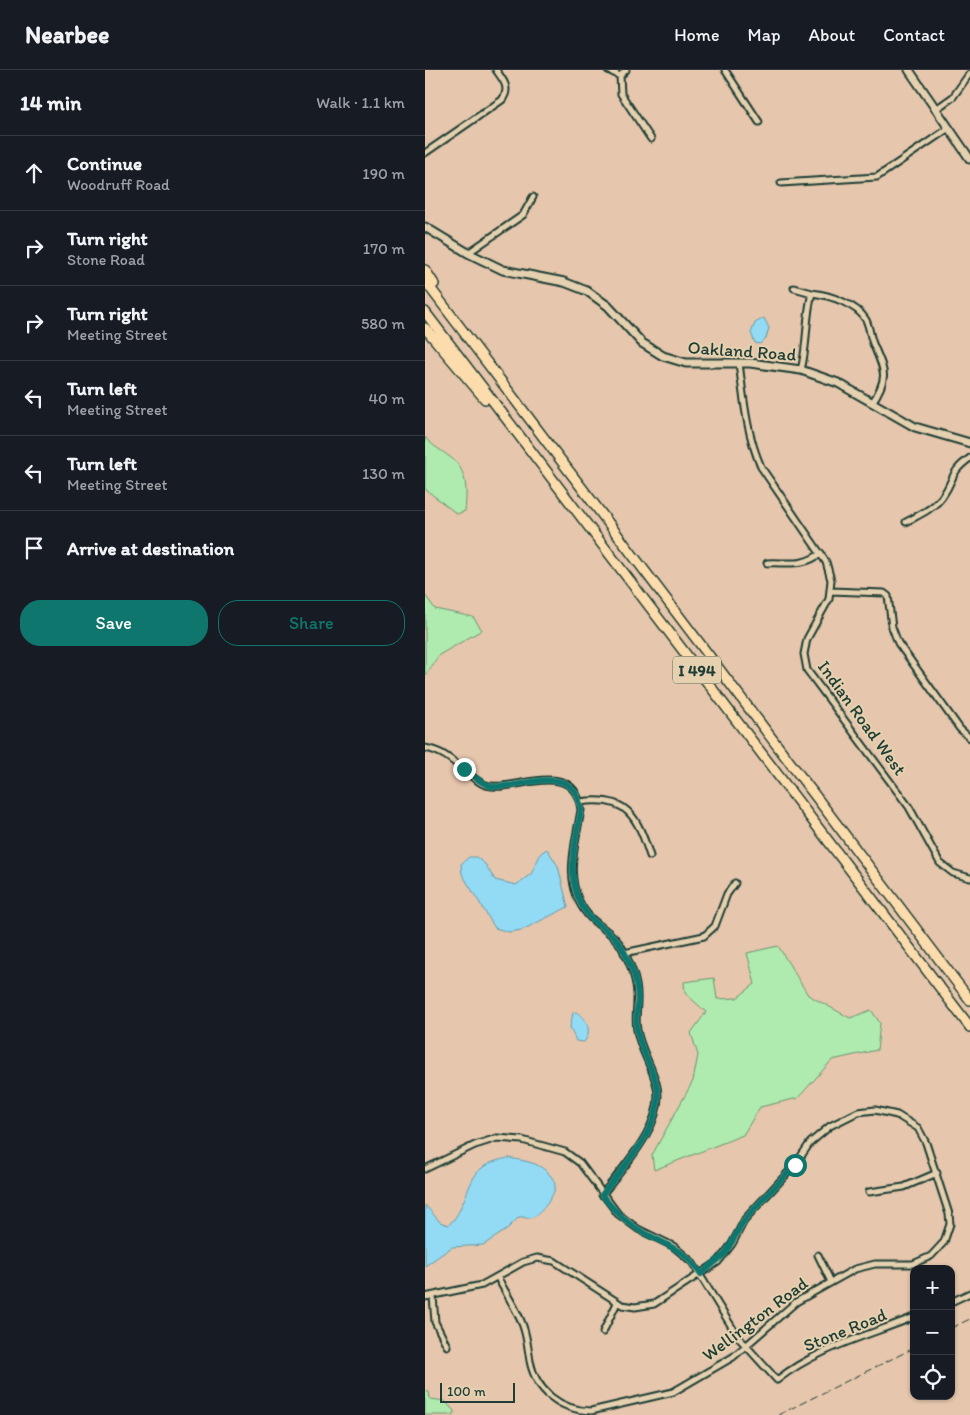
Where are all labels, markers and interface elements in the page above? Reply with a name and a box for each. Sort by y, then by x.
text: Nearbee [25,20,109,49]
text: Home [674,24,720,46]
text: Map [748,24,781,46]
text: About [809,24,855,46]
text: Contact [883,24,945,46]
text: 14 min [20,90,81,115]
text: Walk · 1.1 km [316,93,405,112]
text: Continue [67,152,142,175]
icon: ahead [20,159,48,187]
text: 190 m [362,164,405,183]
text: Woodruff Road [67,175,170,194]
text: Turn right [67,227,148,250]
icon: right [20,234,48,262]
text: 170 m [363,239,405,258]
text: Stone Road [67,250,145,269]
text: Turn right [67,302,148,325]
icon: right [20,309,48,337]
text: 580 m [361,314,405,333]
text: Meeting Street [67,325,168,344]
street label: Oakland Road [687,336,797,366]
text: Turn left [67,377,137,400]
icon: left [20,384,48,412]
text: 40 m [368,389,405,408]
text: Meeting Street [67,400,168,419]
text: Turn left [67,452,137,475]
icon: left [20,459,48,487]
text: 130 m [362,464,405,483]
text: Meeting Street [67,475,168,494]
icon: arrive [20,534,48,562]
text: Arrive at destination [67,537,234,560]
button: Save [20,600,208,646]
button: Share [218,600,405,646]
road number: I 494 [673,656,721,684]
street label: Indian Road West [813,656,911,780]
route end [453,758,476,781]
route start [784,1154,807,1177]
map controls [910,1265,955,1400]
button: + [910,1265,955,1310]
street label: Wellington Road [698,1272,812,1366]
street label: Stone Road [800,1303,890,1357]
button: − [910,1310,955,1355]
button: locate [910,1355,955,1400]
scale bar [440,1380,515,1403]
text: 100 m [447,1383,486,1400]

